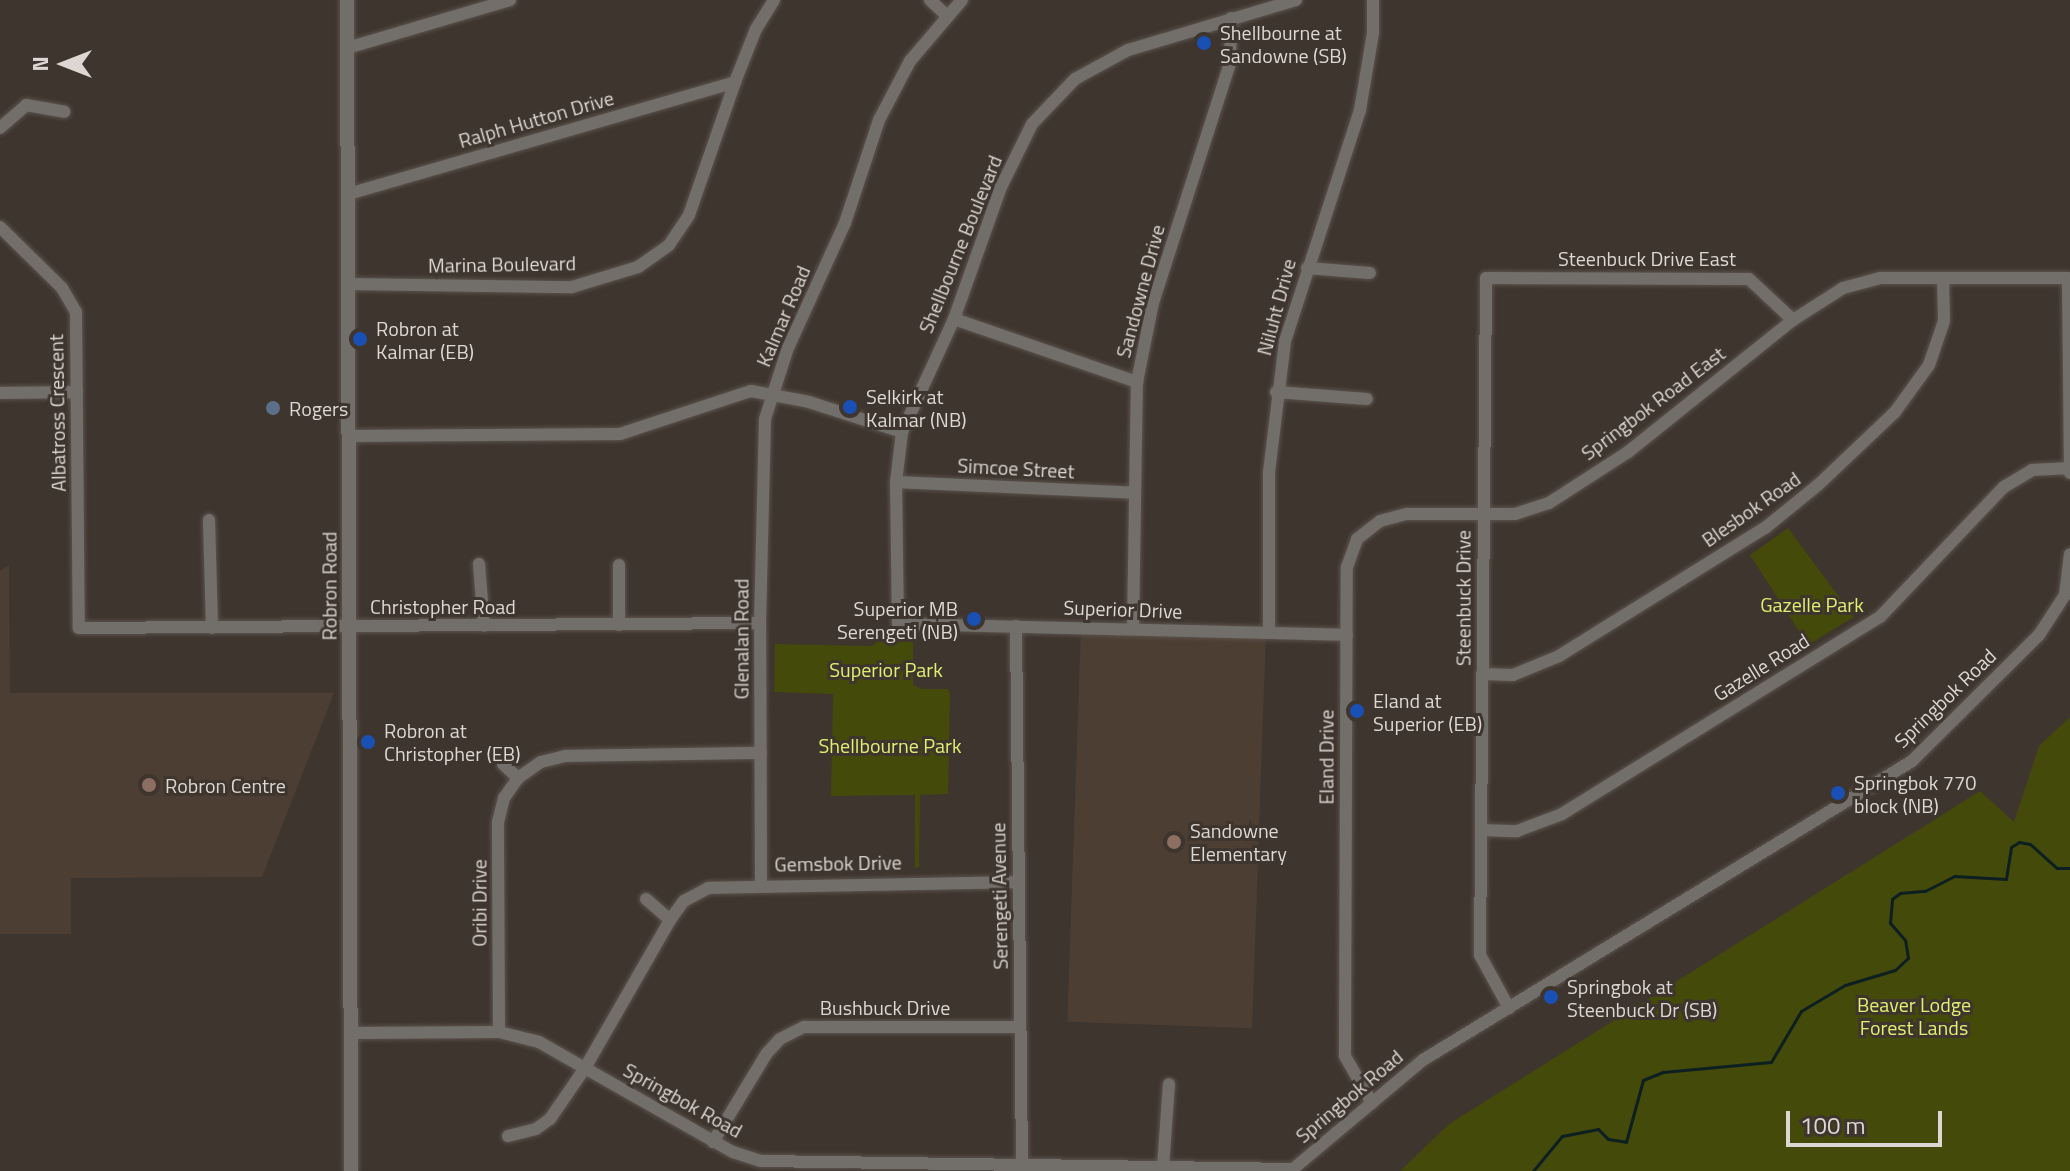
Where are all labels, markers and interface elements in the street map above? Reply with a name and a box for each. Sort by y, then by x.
place label: Shellbourne at Sandowne (SB) [1220,20,1347,67]
north arrow [24,24,104,104]
marker: Shellbourne at Sandowne (SB) [1195,34,1213,52]
text: N [23,56,57,72]
street label: Ralph Hutton Drive [456,85,616,153]
street label: Shellbourne Boulevard [913,152,1007,336]
street label: Sandowne Drive [1111,222,1169,360]
street label: Steenbuck Drive East [1558,246,1736,270]
street label: Marina Boulevard [428,251,576,277]
street label: Niluht Drive [1252,256,1300,358]
street label: Kalmar Road [751,262,815,370]
place label: Robron at Kalmar (EB) [376,316,474,363]
marker: Robron at Kalmar (EB) [351,330,369,348]
street label: Albatross Crescent [44,334,70,492]
street label: Springbok Road East [1576,341,1730,465]
place label: Selkirk at Kalmar (NB) [866,384,966,431]
place label: Rogers [289,396,348,420]
marker: Selkirk at Kalmar (NB) [841,398,859,416]
marker: Rogers [264,399,282,417]
street label: Simcoe Street [957,453,1075,483]
street label: Blesbok Road [1697,466,1805,552]
street label: Steenbuck Drive [1451,530,1475,666]
street label: Robron Road [317,532,341,640]
street label: Glenalan Road [729,579,753,699]
park label: Gazelle Park [1760,592,1864,616]
street label: Christopher Road [370,594,516,618]
street label: Superior Drive [1063,595,1183,623]
place label: Superior MB Serengeti (NB) [837,596,958,643]
marker: Superior MB Serengeti (NB) [965,610,983,628]
street label: Gazelle Road [1709,628,1813,706]
street label: Springbok Road [1889,643,2001,753]
park label: Superior Park [829,657,943,681]
place label: Eland at Superior (EB) [1373,688,1482,735]
marker: Eland at Superior (EB) [1348,702,1366,720]
street label: Eland Drive [1314,709,1338,805]
place label: Robron at Christopher (EB) [384,718,520,765]
marker: Robron at Christopher (EB) [359,733,377,751]
park label: Shellbourne Park [818,733,962,757]
place label: Springbok 770 block (NB) [1854,770,1976,817]
place label: Robron Centre [165,773,286,797]
marker: Robron Centre [140,776,158,794]
marker: Springbok 770 block (NB) [1829,784,1847,802]
place label: Sandowne Elementary [1190,818,1287,865]
street label: Serengeti Avenue [986,822,1012,970]
marker: Sandowne Elementary [1165,833,1183,851]
street label: Gemsbok Drive [774,850,902,876]
street label: Oribi Drive [467,859,491,947]
place label: Springbok at Steenbuck Dr (SB) [1567,974,1717,1021]
marker: Springbok at Steenbuck Dr (SB) [1542,988,1560,1006]
park label: Beaver Lodge Forest Lands [1857,992,1971,1039]
street label: Bushbuck Drive [820,995,950,1019]
street label: Springbok Road [1291,1044,1407,1148]
street label: Springbok Road [619,1057,747,1143]
scale bar [1790,1095,1946,1145]
text: 100 m [1800,1107,1866,1143]

